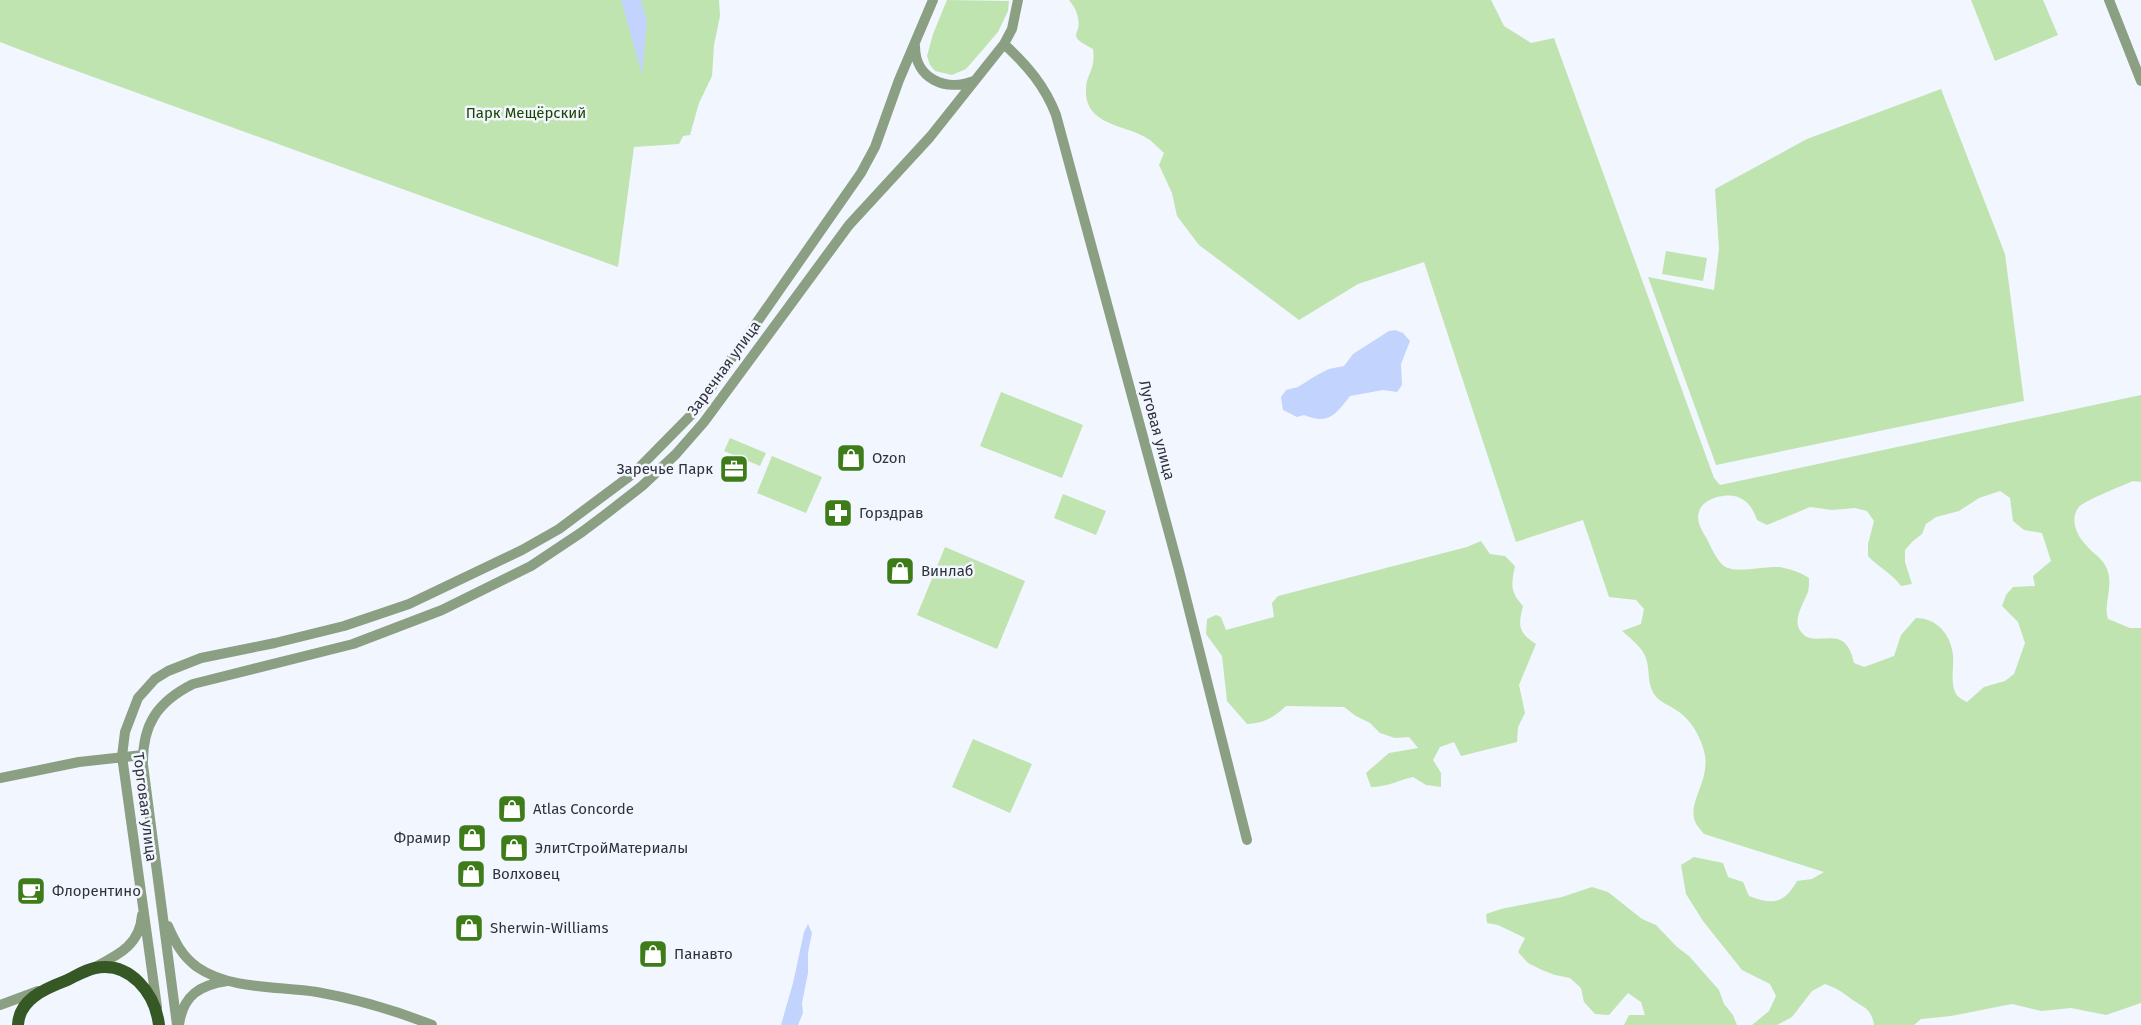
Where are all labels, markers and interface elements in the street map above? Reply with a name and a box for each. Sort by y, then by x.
park label: Парк Мещёрский [466,104,586,122]
street label: Заречная улица [684,317,764,419]
street label: Луговая улица [1135,378,1179,482]
shop icon: Ozon [835,442,867,474]
place label: Ozon [872,449,906,467]
office icon: Заречье Парк [718,453,750,485]
place label: Заречье Парк [617,460,713,478]
pharmacy icon: Горздрав [822,497,854,529]
place label: Горздрав [859,504,924,522]
shop icon: Винлаб [884,555,916,587]
place label: Винлаб [921,562,974,580]
street label: Торговая улица [129,751,161,863]
shop icon: Atlas Concorde [496,793,528,825]
place label: Atlas Concorde [533,800,634,818]
shop icon: Фрамир [456,822,488,854]
place label: Фрамир [394,829,451,847]
shop icon: ЭлитСтройМатериалы [498,832,530,864]
place label: ЭлитСтройМатериалы [535,839,688,857]
shop icon: Волховец [455,858,487,890]
place label: Волховец [492,865,560,883]
cafe icon: Флорентино [15,875,47,907]
place label: Флорентино [52,882,141,900]
shop icon: Sherwin-Williams [453,912,485,944]
place label: Sherwin-Williams [490,919,608,937]
shop icon: Панавто [637,938,669,970]
place label: Панавто [674,945,733,963]

